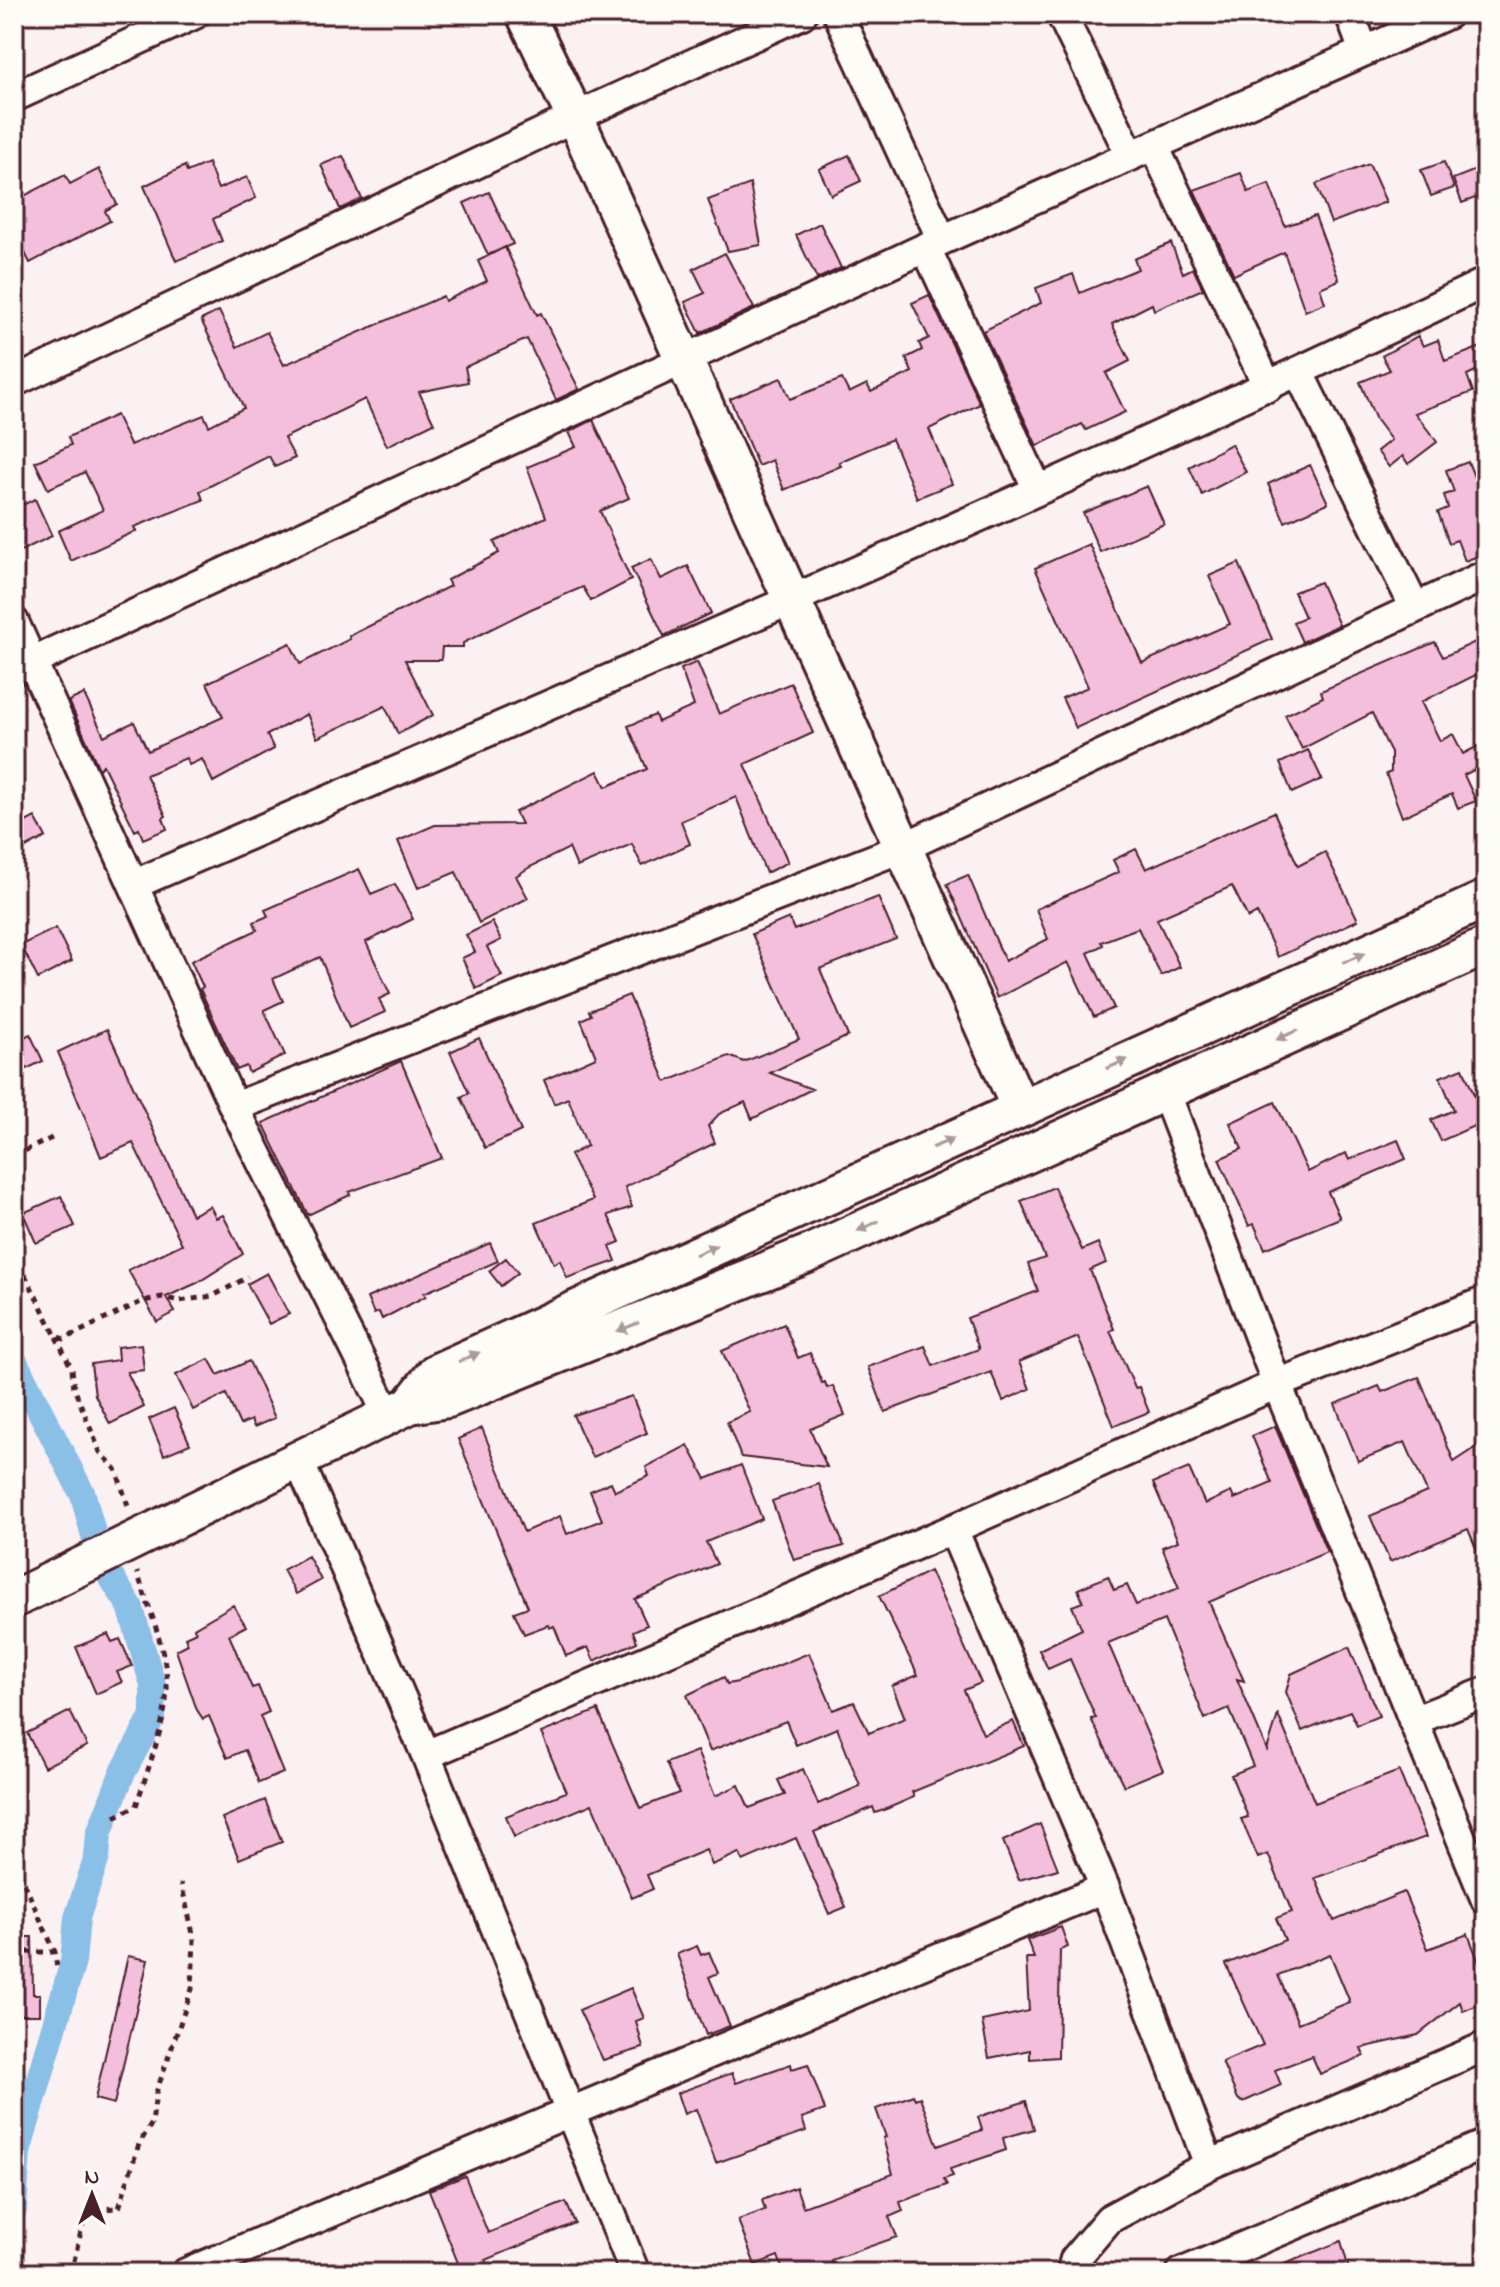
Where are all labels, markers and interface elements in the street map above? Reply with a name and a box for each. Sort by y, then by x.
one-way arrow [1342,951,1366,965]
one-way arrow [1276,1029,1299,1042]
one-way arrow [1105,1057,1129,1070]
one-way arrow [931,1136,955,1149]
one-way arrow [856,1219,880,1233]
one-way arrow [694,1243,718,1257]
one-way arrow [616,1320,640,1333]
one-way arrow [457,1351,481,1364]
north arrow [52,2155,132,2235]
text: N [85,2162,99,2194]

